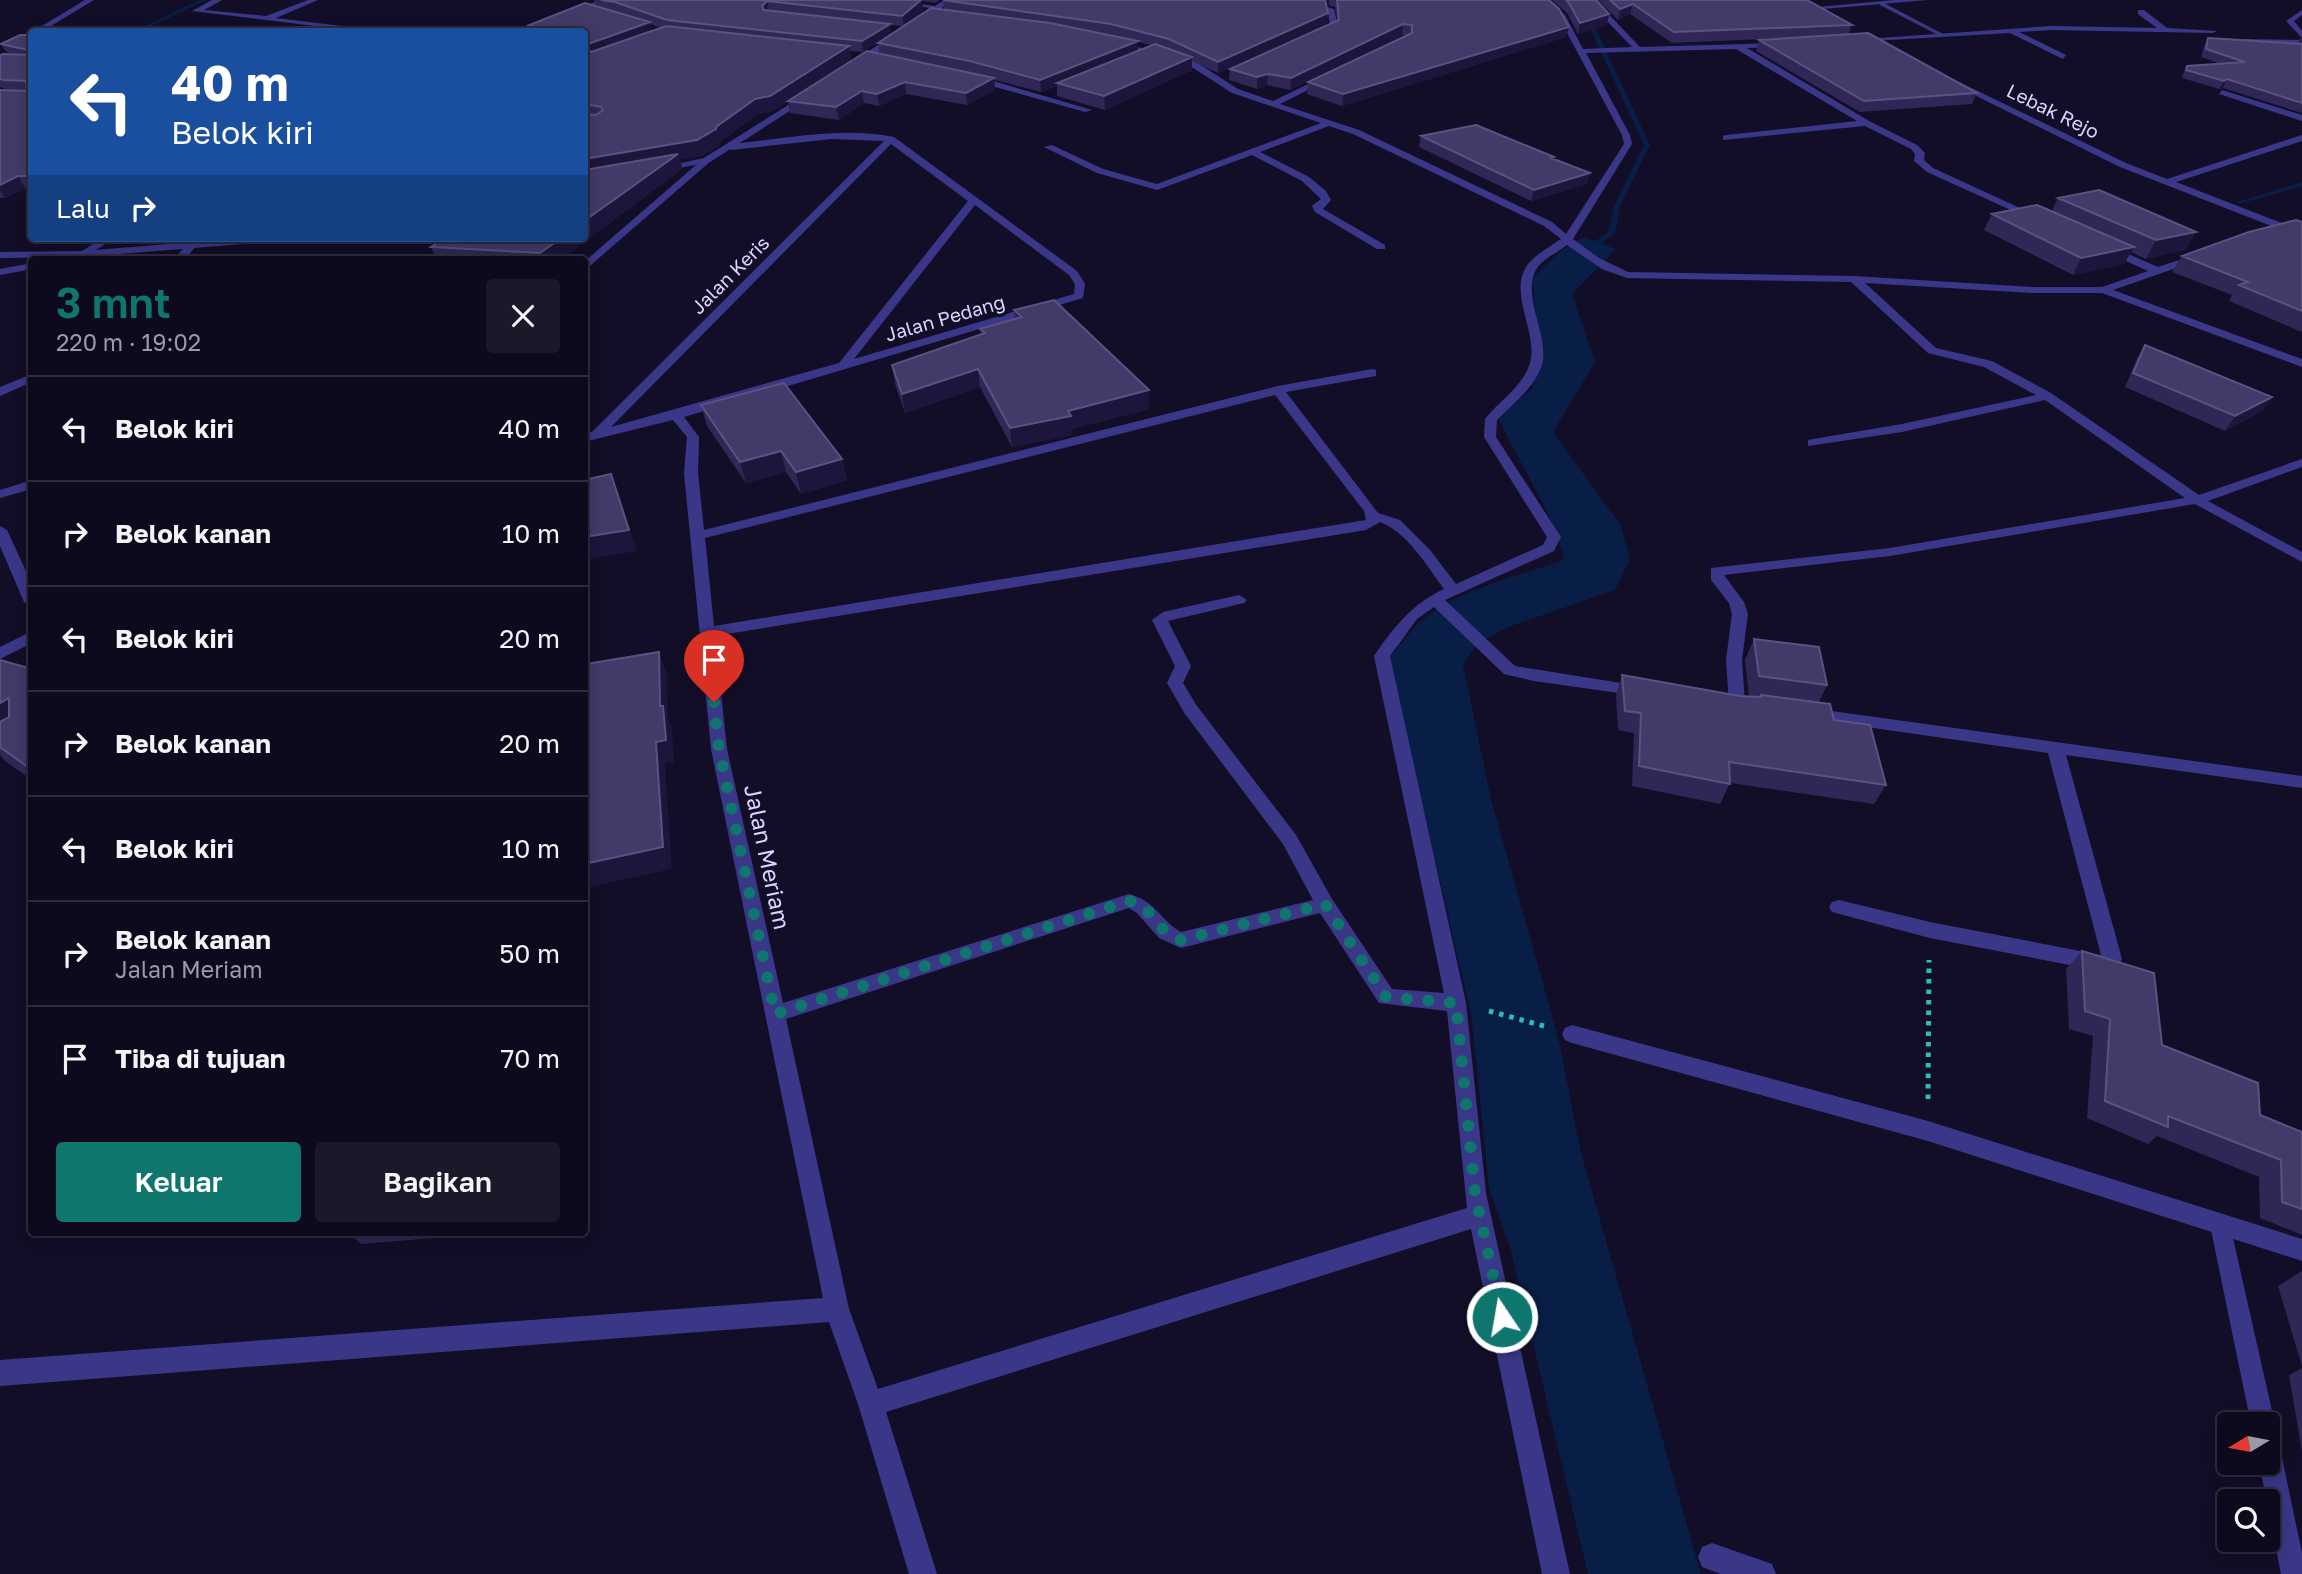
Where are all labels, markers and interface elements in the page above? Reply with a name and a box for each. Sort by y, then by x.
text: 40 m [171,53,289,112]
icon: left [56,56,147,147]
street label: Lebak Rejo [2003,78,2103,143]
text: Belok kiri [171,113,314,151]
icon: right [124,189,162,227]
text: Lalu [56,193,110,224]
street label: Jalan Keris [686,231,773,318]
text: 3 mnt [56,277,171,327]
button: close [486,279,560,353]
street label: Jalan Pedang [882,289,1007,346]
text: 220 m · 19:02 [56,328,201,356]
icon: left [56,410,94,448]
text: Belok kiri [115,413,234,444]
text: 40 m [499,413,560,444]
icon: right [56,515,94,553]
text: Belok kanan [115,518,271,549]
text: 10 m [502,518,560,549]
icon: left [56,620,94,658]
text: Belok kiri [115,623,234,654]
text: 20 m [499,623,560,654]
pin [684,630,744,702]
icon: arrive [695,641,733,679]
icon: right [56,725,94,763]
text: Belok kanan [115,728,271,759]
text: 20 m [499,728,560,759]
street label: Jalan Meriam [739,782,797,932]
icon: left [56,830,94,868]
text: Belok kiri [115,833,234,864]
text: 10 m [502,833,560,864]
text: Belok kanan [115,924,271,955]
icon: right [56,935,94,973]
text: 50 m [499,938,560,969]
text: Jalan Meriam [115,955,263,983]
icon: arrive [56,1040,94,1078]
text: Tiba di tujuan [115,1043,285,1074]
text: 70 m [501,1043,560,1074]
button: Keluar [56,1142,301,1222]
button: Bagikan [315,1142,560,1222]
position arrow [1465,1280,1539,1354]
north arrow [2217,1412,2280,1475]
map controls [2217,1412,2280,1552]
button: search [2217,1489,2280,1552]

